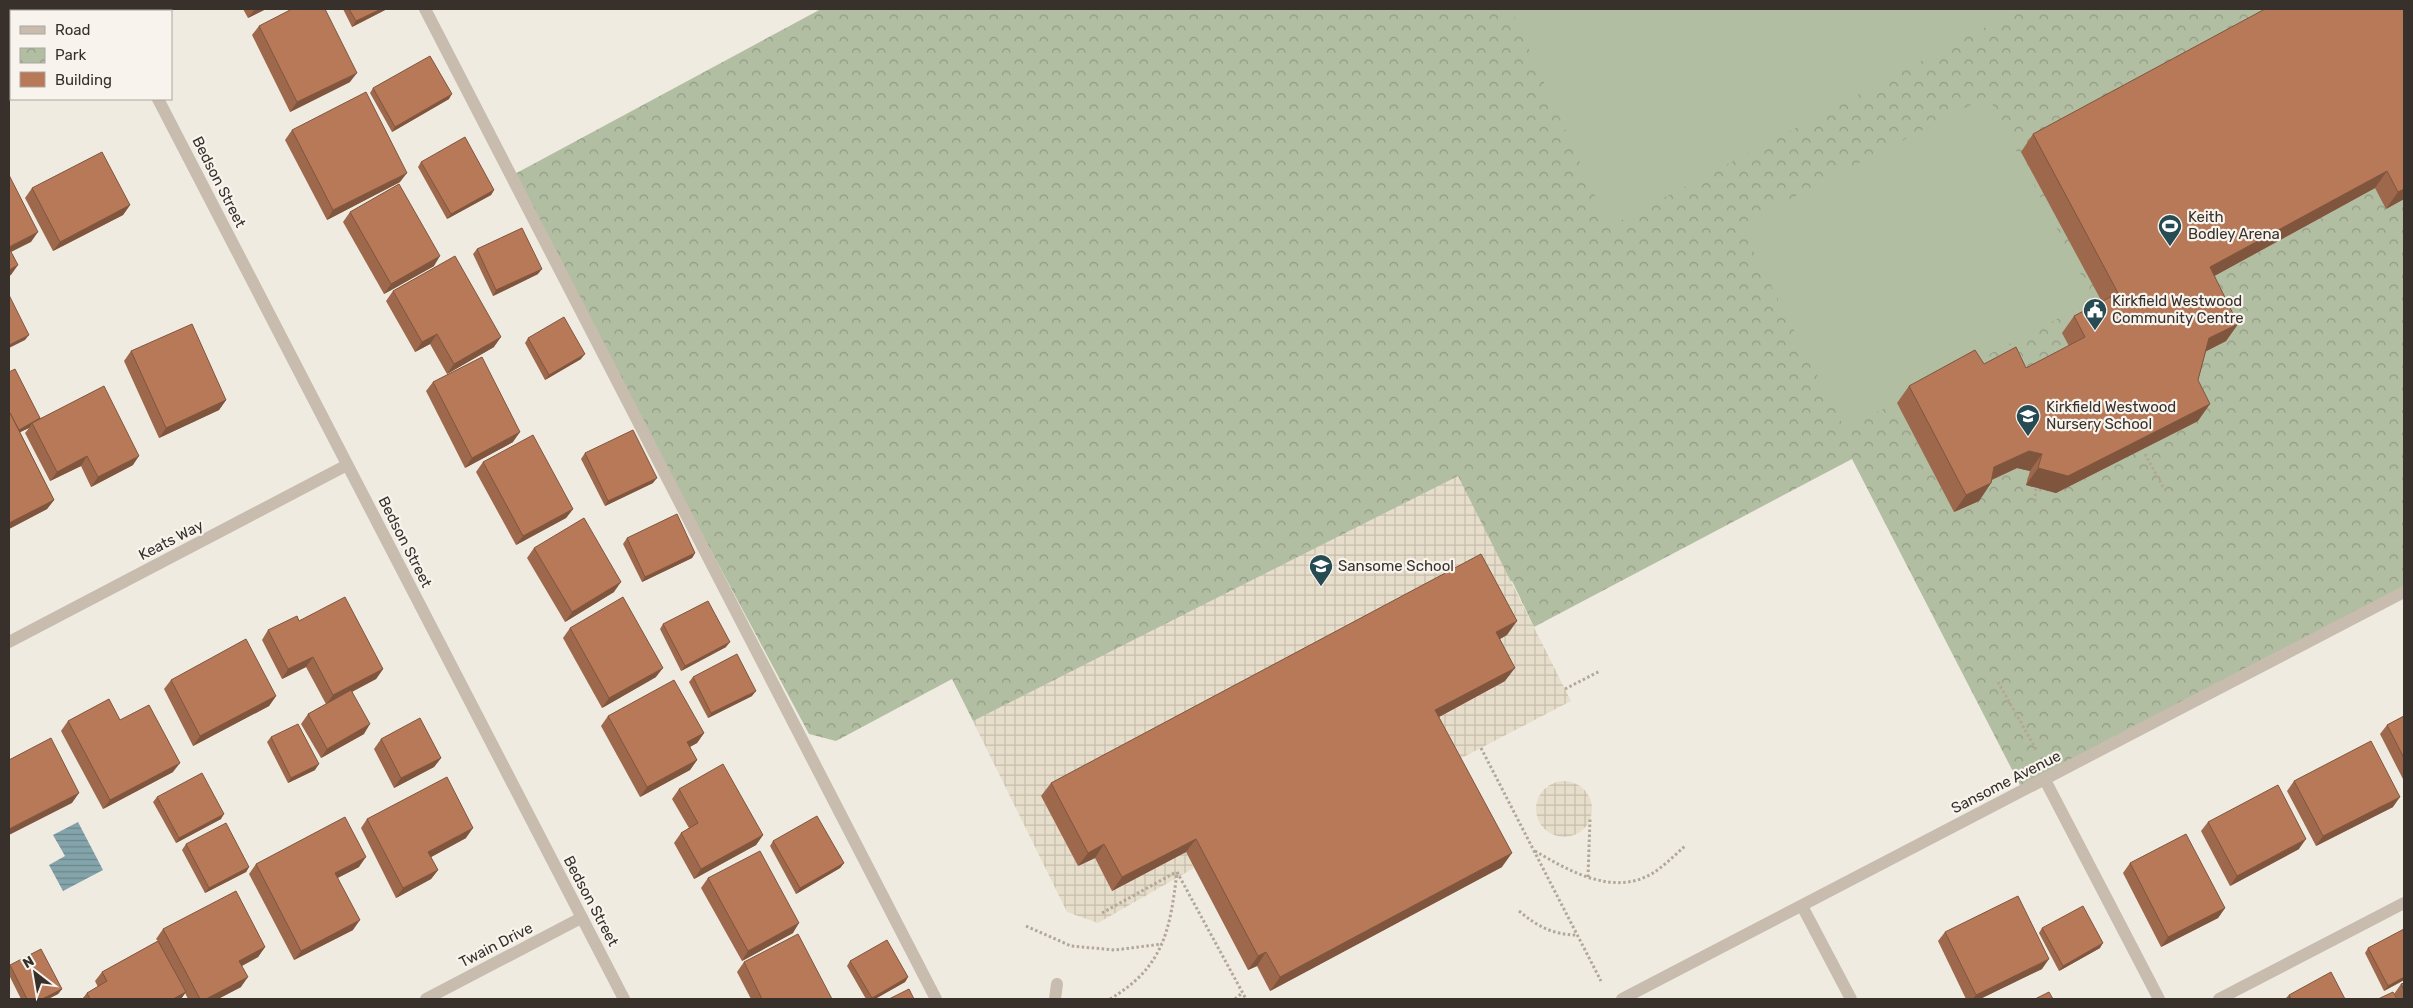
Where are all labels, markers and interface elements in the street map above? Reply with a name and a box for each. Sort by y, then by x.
legend [10,10,172,100]
text: Road [55,21,91,39]
text: Park [55,46,86,64]
text: Building [55,71,112,89]
street label: Bedson Street [188,133,250,231]
place label: Keith Bodley Arena [2188,208,2280,243]
sports icon: Keith Bodley Arena [2157,213,2183,247]
place label: Kirkfield Westwood Community Centre [2112,292,2244,327]
public building icon: Kirkfield Westwood Community Centre [2082,297,2108,331]
place label: Kirkfield Westwood Nursery School [2046,398,2176,433]
school or university icon: Kirkfield Westwood Nursery School [2015,403,2041,437]
street label: Bedson Street [374,493,436,591]
street label: Keats Way [136,516,206,564]
school or university icon: Sansome School [1308,553,1334,587]
place label: Sansome School [1338,557,1454,575]
street label: Sansome Avenue [1948,747,2064,817]
street label: Bedson Street [560,853,622,949]
street label: Twain Drive [456,919,536,971]
north arrow [10,948,60,998]
text: N [20,952,37,972]

